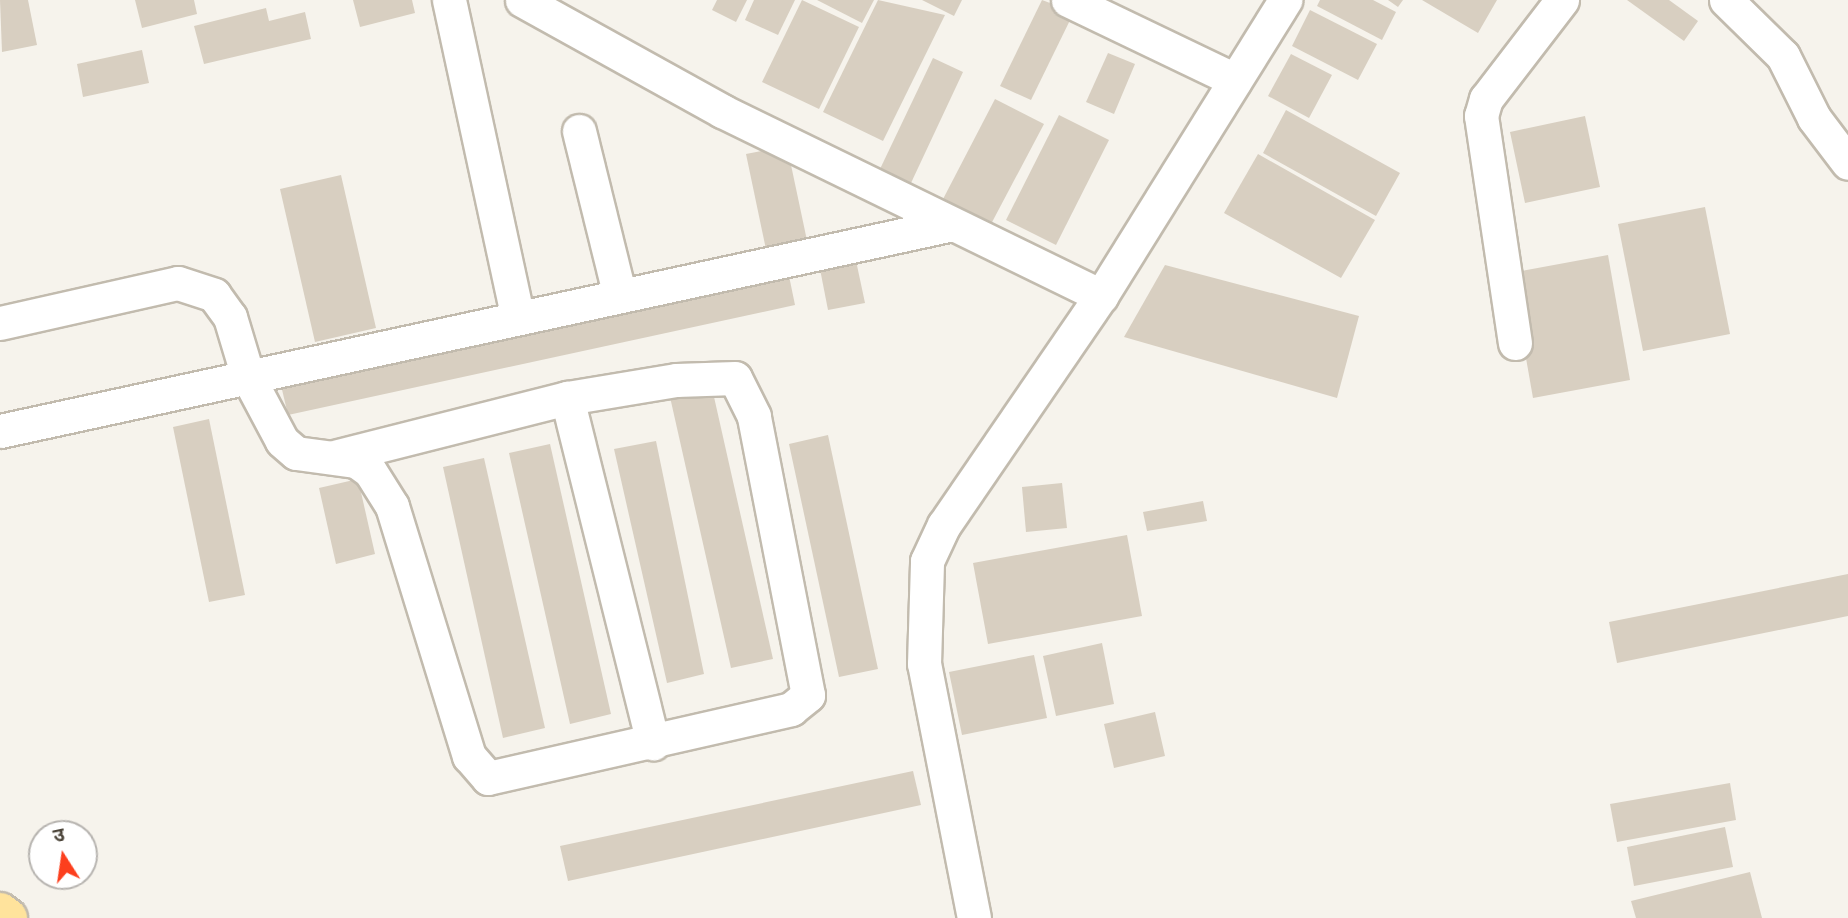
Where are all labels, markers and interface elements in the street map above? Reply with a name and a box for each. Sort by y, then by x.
north arrow [28,820,98,890]
text: उ [52,825,66,846]

